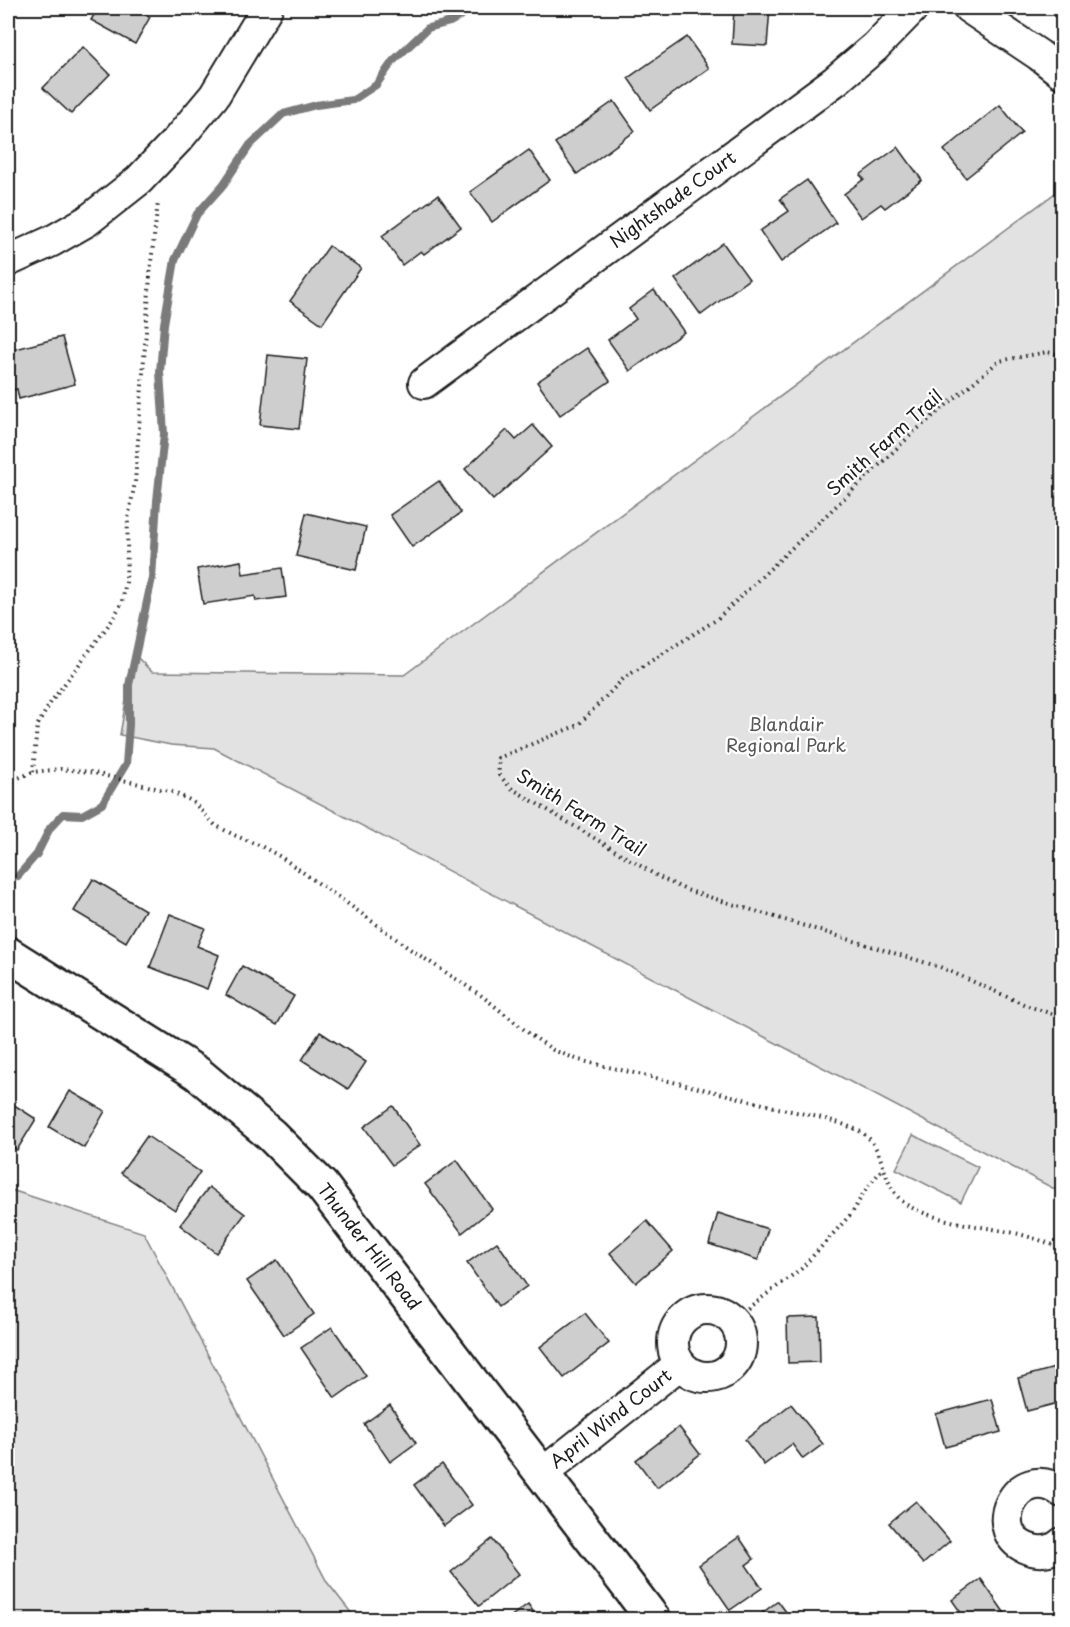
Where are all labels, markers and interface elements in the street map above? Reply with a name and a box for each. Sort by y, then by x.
street label: Nightshade Court [603,144,741,254]
street label: Smith Farm Trail [820,382,948,501]
park label: Blandair Regional Park [726,710,846,758]
street label: Smith Farm Trail [512,761,652,862]
street label: Thunder Hill Road [312,1177,428,1315]
street label: April Wind Court [543,1362,677,1474]

